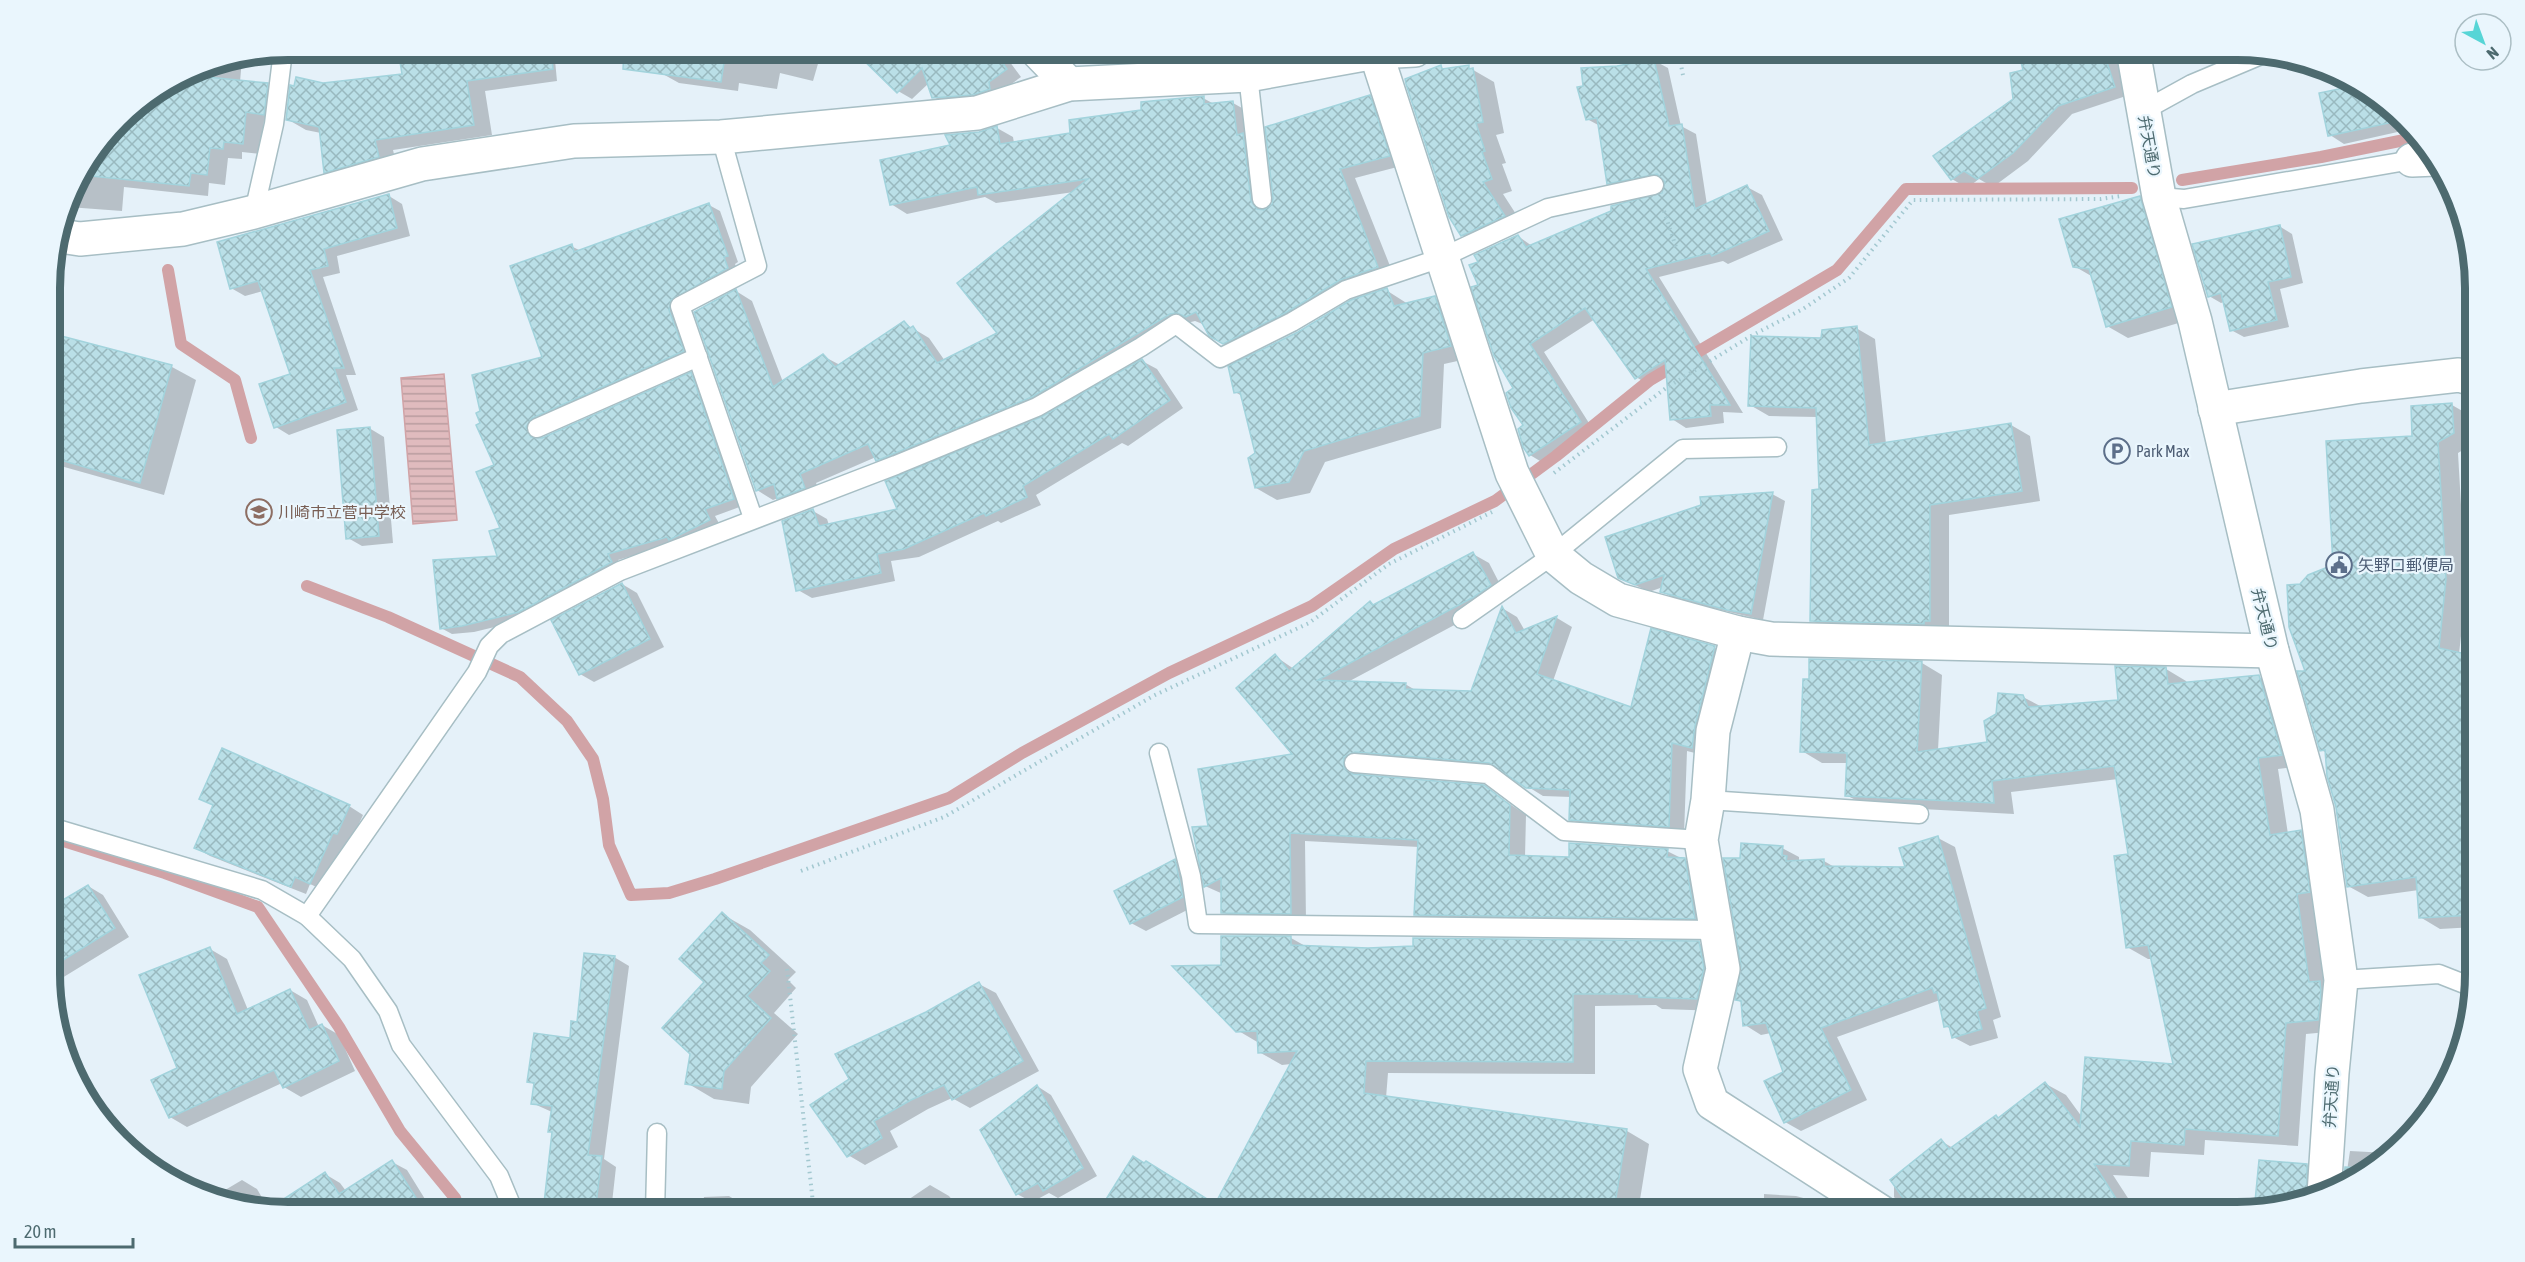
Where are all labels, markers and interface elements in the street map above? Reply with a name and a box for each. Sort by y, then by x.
north arrow [2453,12,2513,72]
text: N [2483,43,2502,63]
street label: 弁天通り [2136,114,2164,180]
parking icon: Park Max [2102,436,2132,466]
place label: Park Max [2136,442,2190,460]
school or university icon: 川崎市立菅中学校 [244,497,274,527]
place label: 川崎市立菅中学校 [278,503,406,521]
public building icon: 矢野口郵便局 [2324,550,2354,580]
place label: 矢野口郵便局 [2358,556,2454,574]
street label: 弁天通り [2249,586,2281,652]
street label: 弁天通り [2320,1063,2342,1129]
scale bar [15,1211,134,1249]
text: 20 m [24,1221,56,1242]

